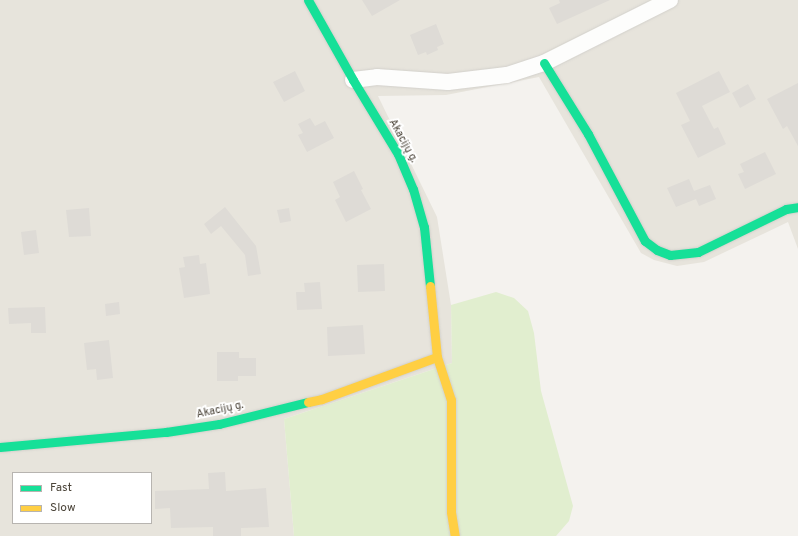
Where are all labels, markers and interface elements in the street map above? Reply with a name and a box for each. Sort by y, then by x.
street label: Akacijų g. [386,117,420,165]
street label: Akacijų g. [195,399,245,421]
legend [12,472,152,524]
text: Fast [50,480,72,496]
text: Slow [50,500,76,516]

